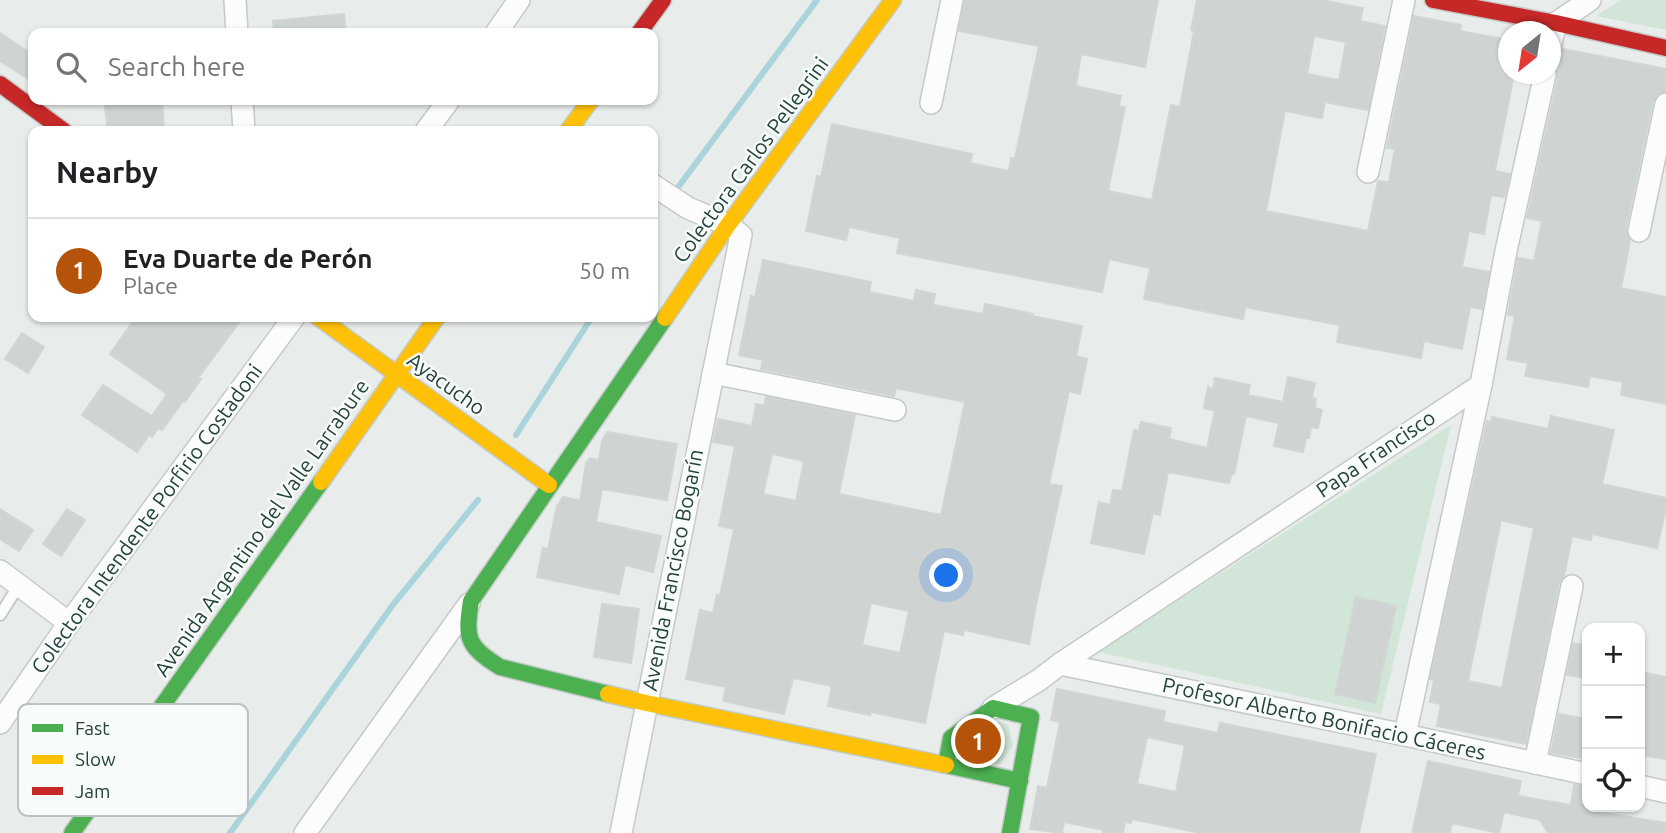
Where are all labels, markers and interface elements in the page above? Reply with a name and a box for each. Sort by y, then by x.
north arrow [1498,21,1561,84]
search box [28,28,658,105]
icon: search [52,48,90,86]
text: Search here [108,52,245,81]
street label: Colectora Carlos Pellegrini [668,52,833,267]
text: Nearby [56,155,158,189]
text: Eva Duarte de Perón [123,244,372,273]
text: 1 [73,258,85,283]
text: 50 m [579,258,630,283]
text: Place [123,273,178,298]
street label: Ayacucho [403,347,490,419]
street label: Colectora Intendente Porfirio Costadoni [26,359,267,678]
street label: Avenida Argentino del Valle Larrabure [149,374,373,681]
street label: Papa Francisco [1311,405,1440,502]
street label: Avenida Francisco Bogarín [637,447,707,693]
your location [929,558,963,592]
map controls [1582,623,1645,812]
button: + [1582,623,1645,686]
street label: Profesor Alberto Bonifacio Cáceres [1160,672,1488,764]
button: − [1582,686,1645,749]
legend [18,704,248,816]
pin: 1 [955,715,1001,767]
text: Fast [75,717,110,739]
text: Slow [75,748,116,770]
button: locate [1582,749,1645,812]
text: Jam [75,780,111,802]

